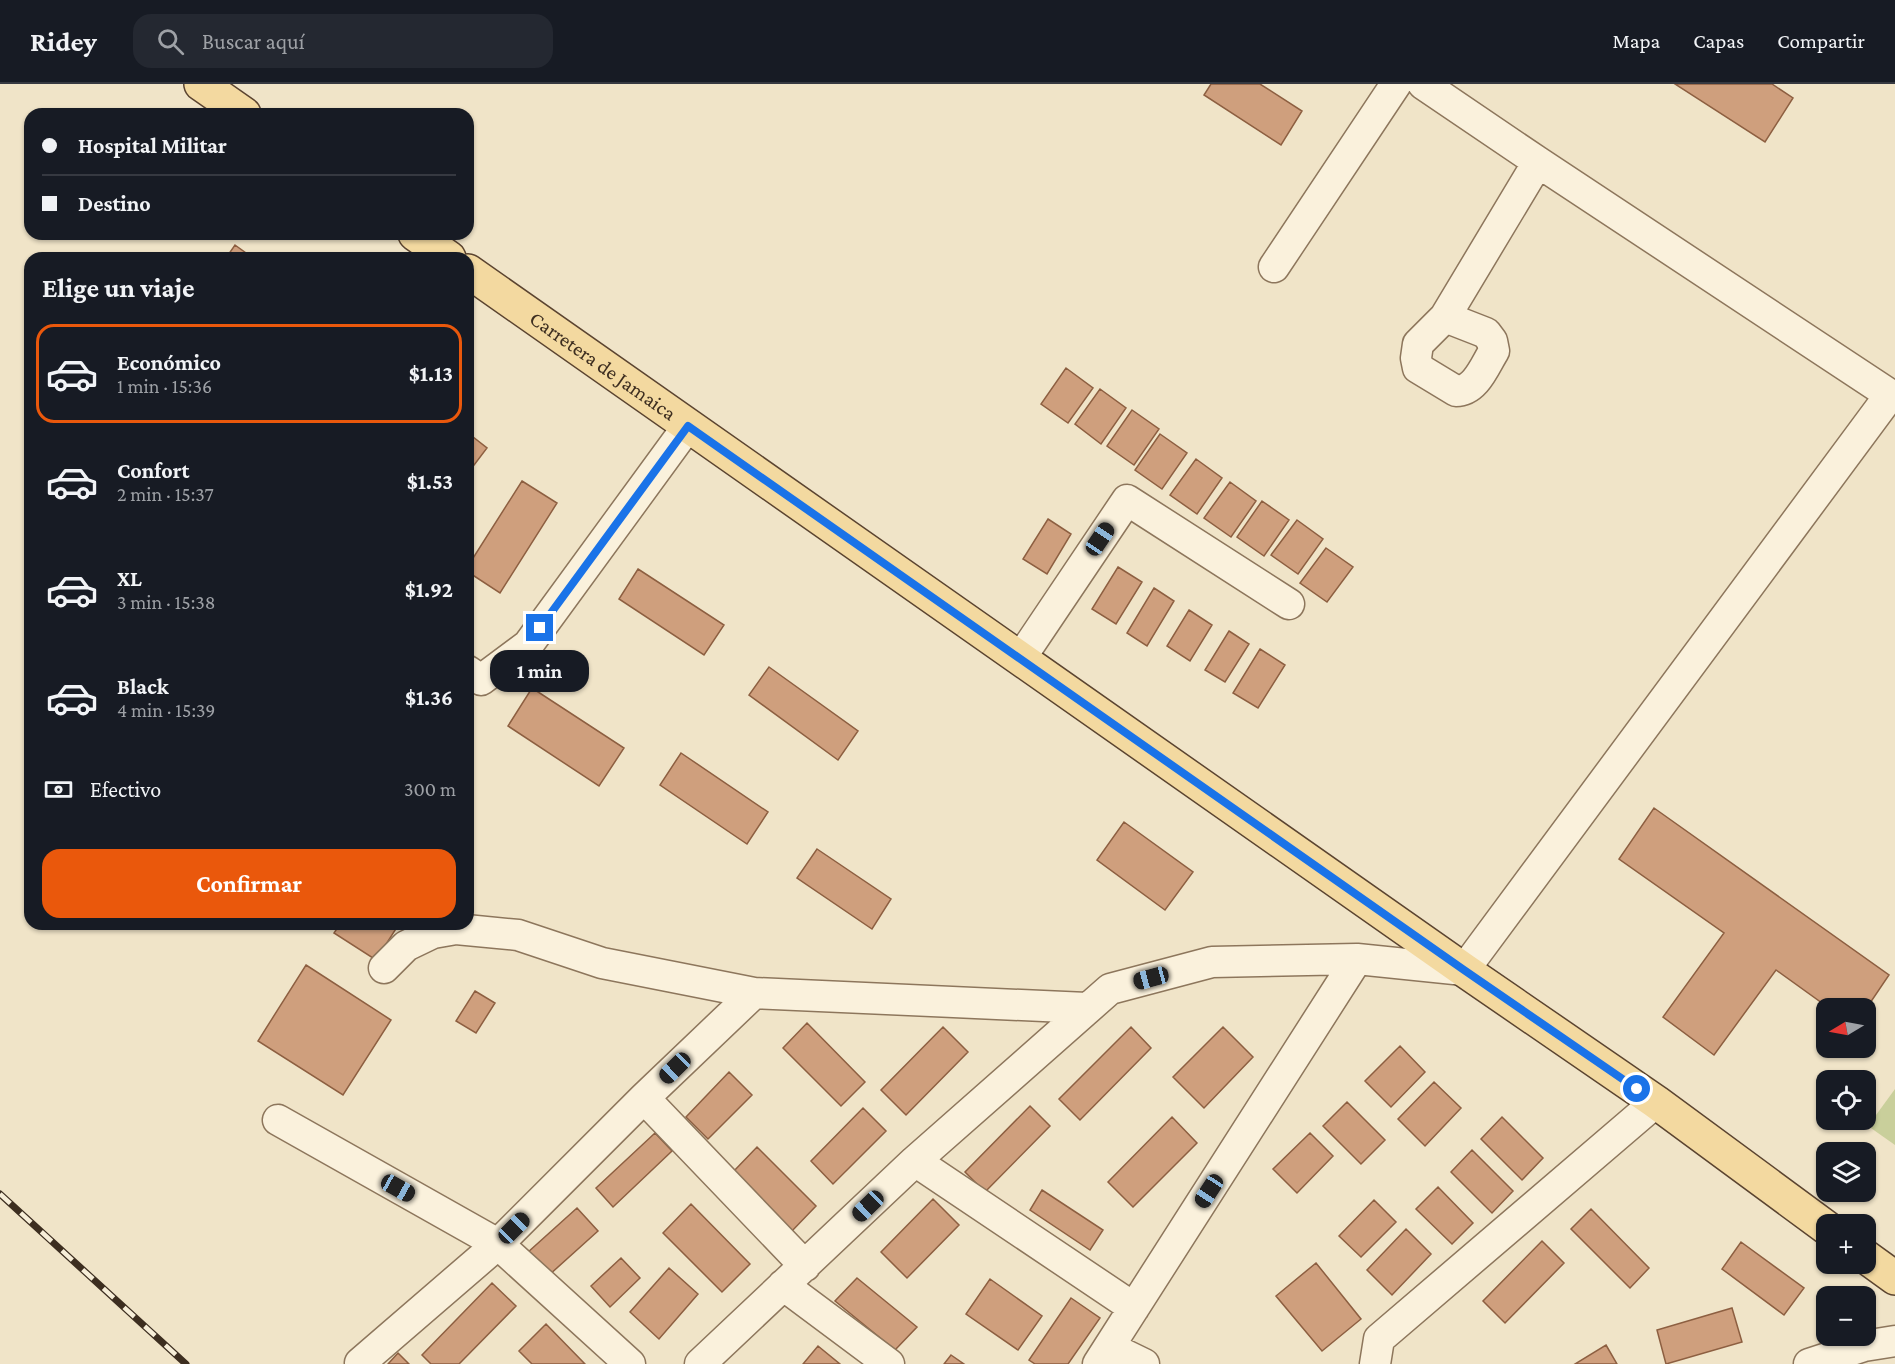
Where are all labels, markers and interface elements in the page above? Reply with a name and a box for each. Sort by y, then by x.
search box [133,14,553,68]
icon: search [154,25,187,58]
text: Ridey [30,26,97,57]
text: Buscar aquí [202,29,304,54]
text: Mapa [1612,29,1660,53]
text: Capas [1693,29,1744,53]
text: Compartir [1777,29,1865,53]
text: Hospital Militar [78,133,227,158]
text: Destino [78,191,151,216]
text: Elige un viaje [42,273,195,303]
street label: Carretera de Jamaica [525,306,681,426]
icon: car [45,347,99,401]
text: Económico [117,350,221,375]
text: $1.13 [409,361,453,386]
text: 1 min · 15:36 [117,375,212,397]
icon: car [45,455,99,509]
text: Confort [117,458,190,483]
text: $1.53 [407,469,453,494]
text: 2 min · 15:37 [117,483,214,505]
car [1082,519,1118,559]
icon: car [45,563,99,617]
text: XL [117,566,142,591]
text: $1.92 [405,577,453,602]
text: 3 min · 15:38 [117,591,216,613]
route end [526,614,553,641]
callout: 1 min [490,649,590,691]
text: 1 min [517,660,562,682]
icon: car [45,671,99,725]
text: Black [117,674,169,699]
text: $1.36 [405,685,453,710]
text: 4 min · 15:39 [117,699,216,721]
icon: cash [42,773,75,806]
text: Efectivo [90,777,161,802]
text: 300 m [404,778,456,800]
button: Confirmar [42,849,456,918]
car [1131,965,1171,991]
north arrow [1816,998,1876,1058]
map controls [1816,998,1876,1346]
car [656,1049,694,1087]
button: locate [1816,1070,1876,1130]
route start [1623,1075,1650,1102]
button: layers [1816,1142,1876,1202]
car [378,1171,418,1205]
car [1192,1171,1226,1211]
car [849,1187,887,1225]
car [495,1209,533,1247]
button: + [1816,1214,1876,1274]
button: − [1816,1286,1876,1346]

